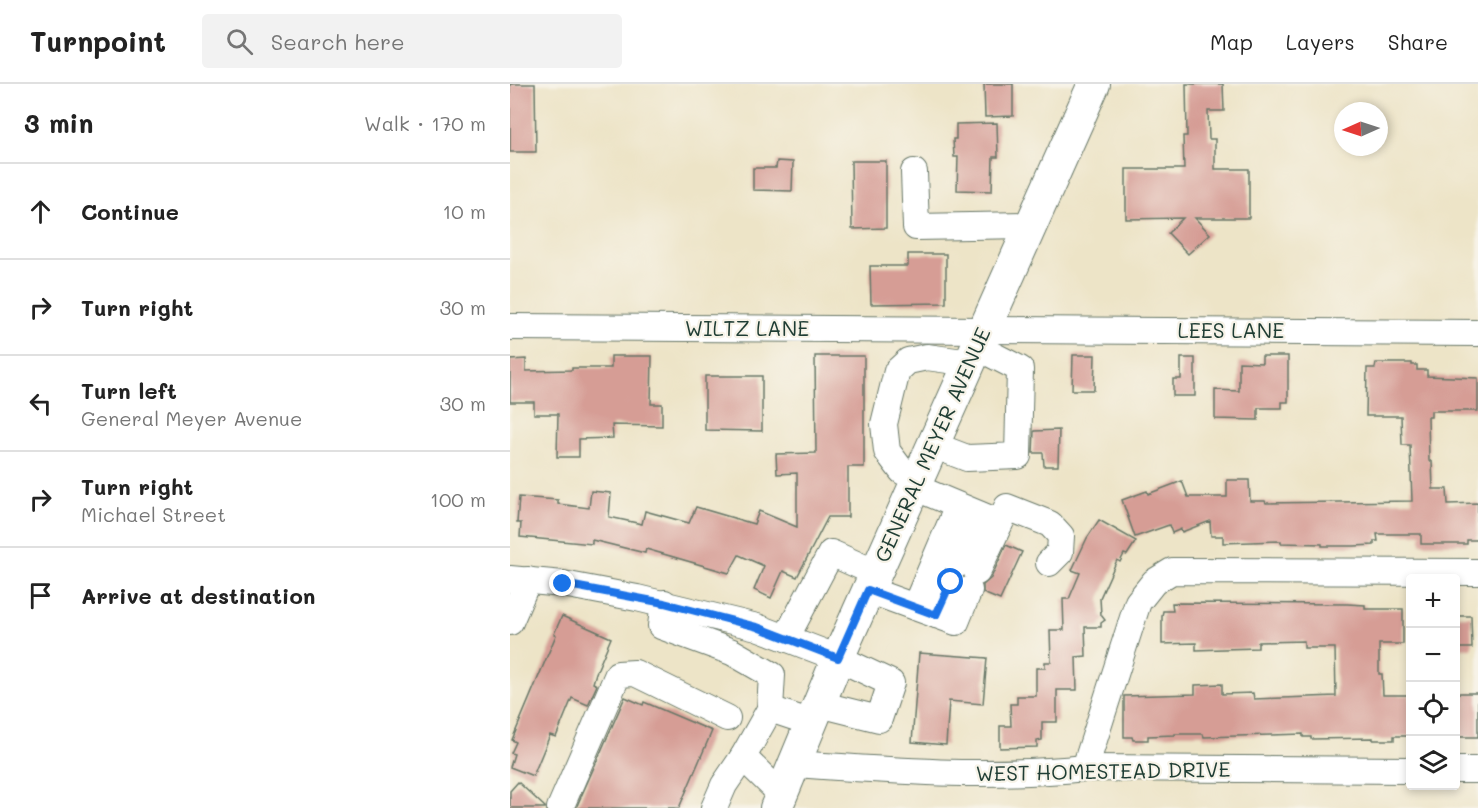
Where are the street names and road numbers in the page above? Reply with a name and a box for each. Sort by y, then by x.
street label: WILTZ LANE [685,314,809,341]
street label: LEES LANE [1178,316,1284,343]
street label: GENERAL MEYER AVENUE [868,323,996,566]
street label: WEST HOMESTEAD DRIVE [975,755,1231,786]

